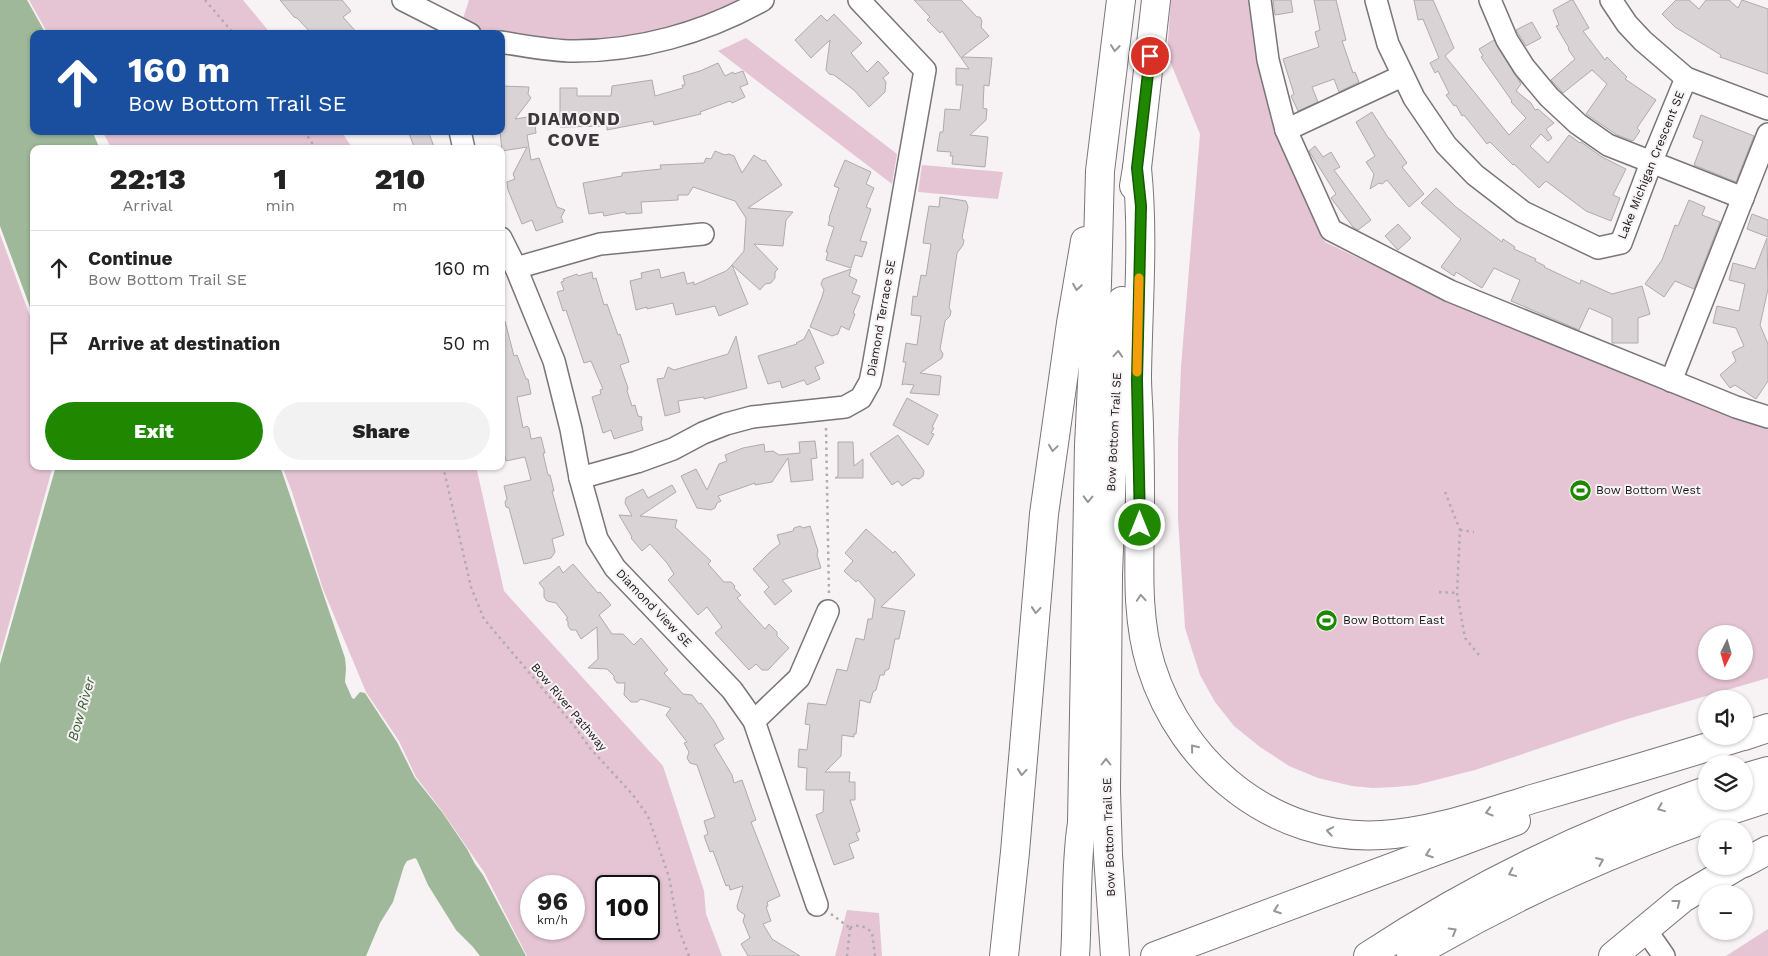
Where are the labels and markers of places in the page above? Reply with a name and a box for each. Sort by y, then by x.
pin [1129,35,1171,77]
sports icon: Bow Bottom West [1568,478,1592,502]
place label: Bow Bottom West [1596,483,1701,497]
sports icon: Bow Bottom East [1315,608,1339,632]
place label: Bow Bottom East [1343,613,1444,627]

